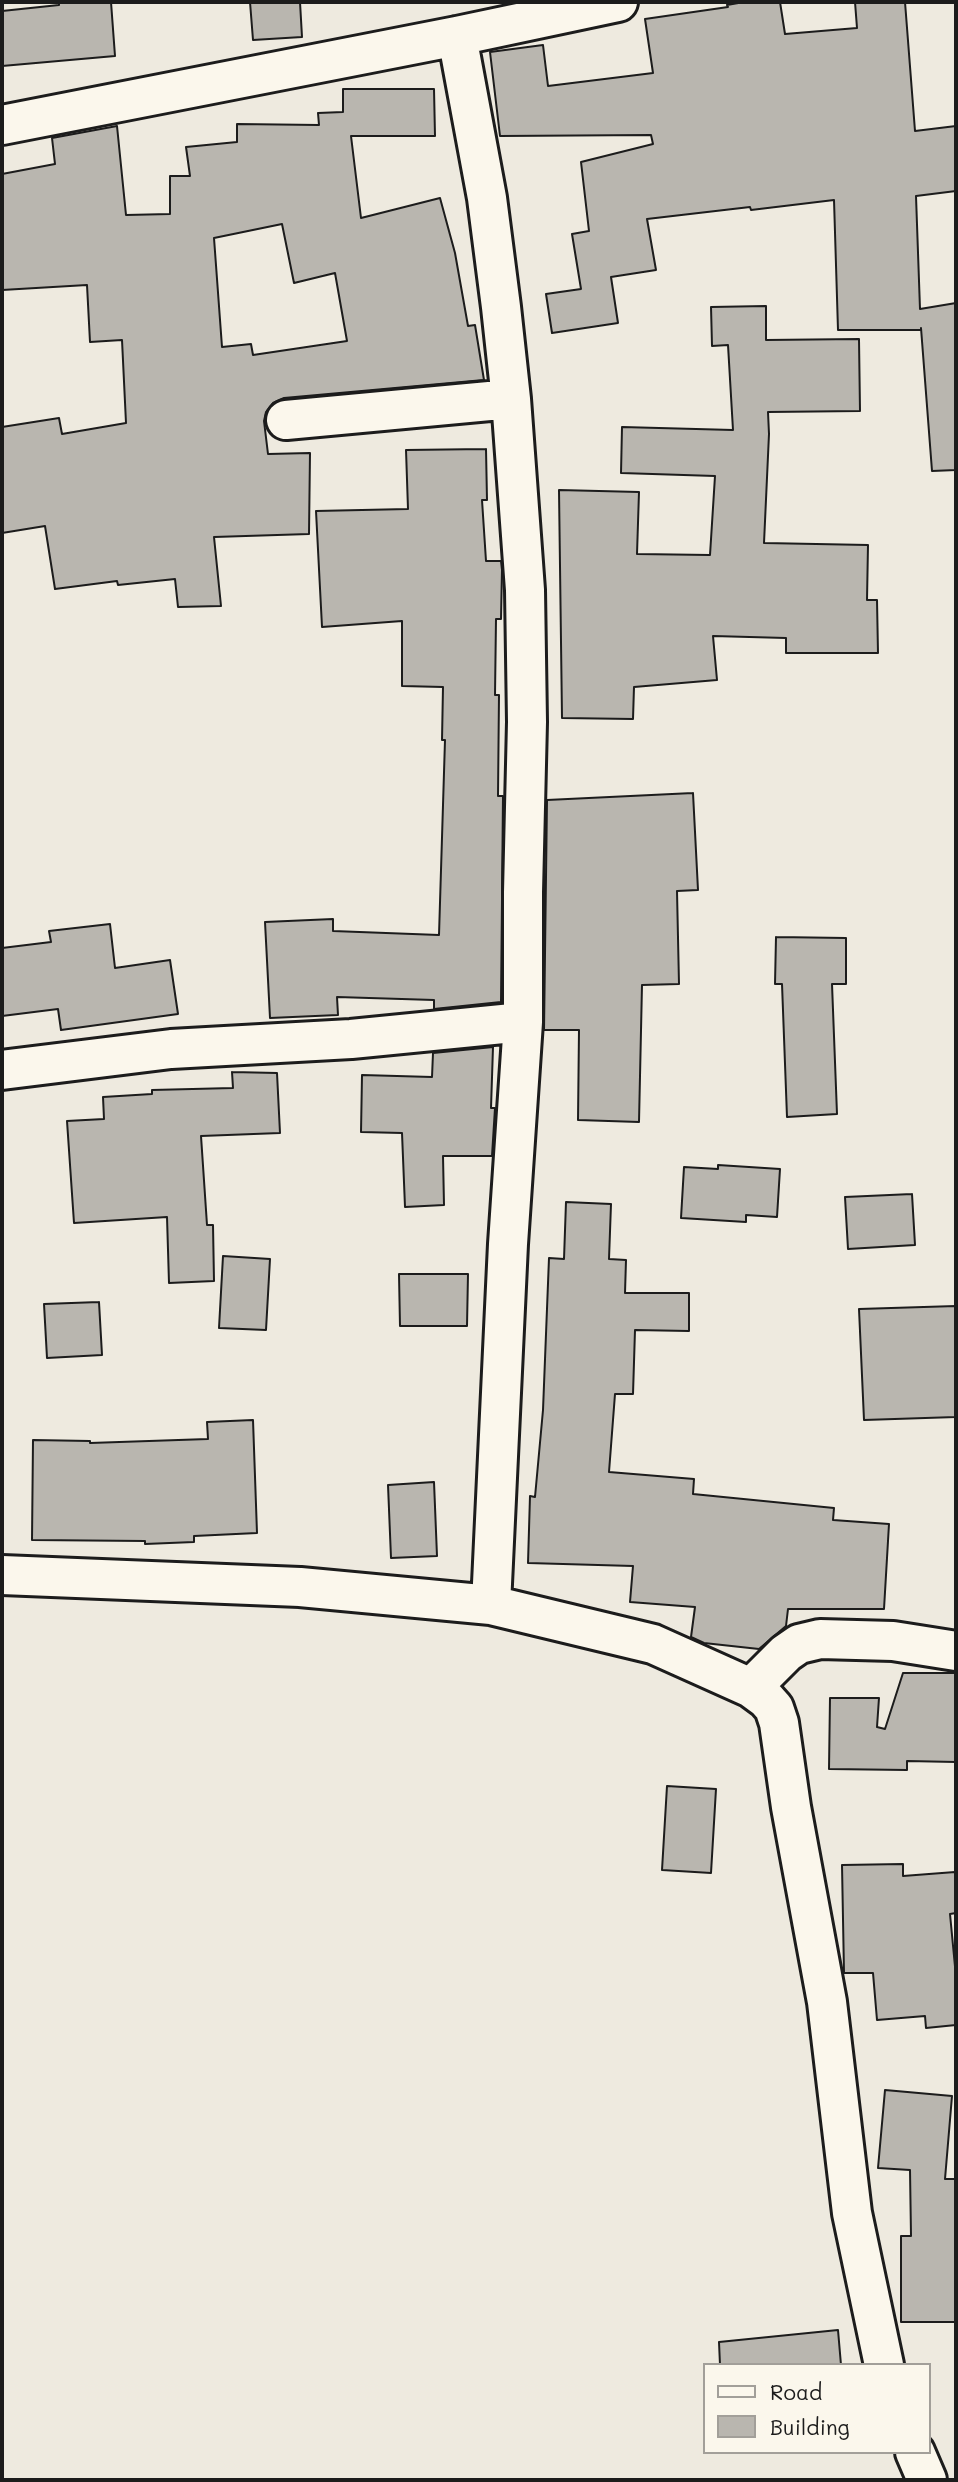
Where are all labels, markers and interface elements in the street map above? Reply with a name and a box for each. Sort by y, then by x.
legend [702,2363,930,2454]
text: Road [770,2378,822,2405]
text: Building [770,2413,850,2440]

